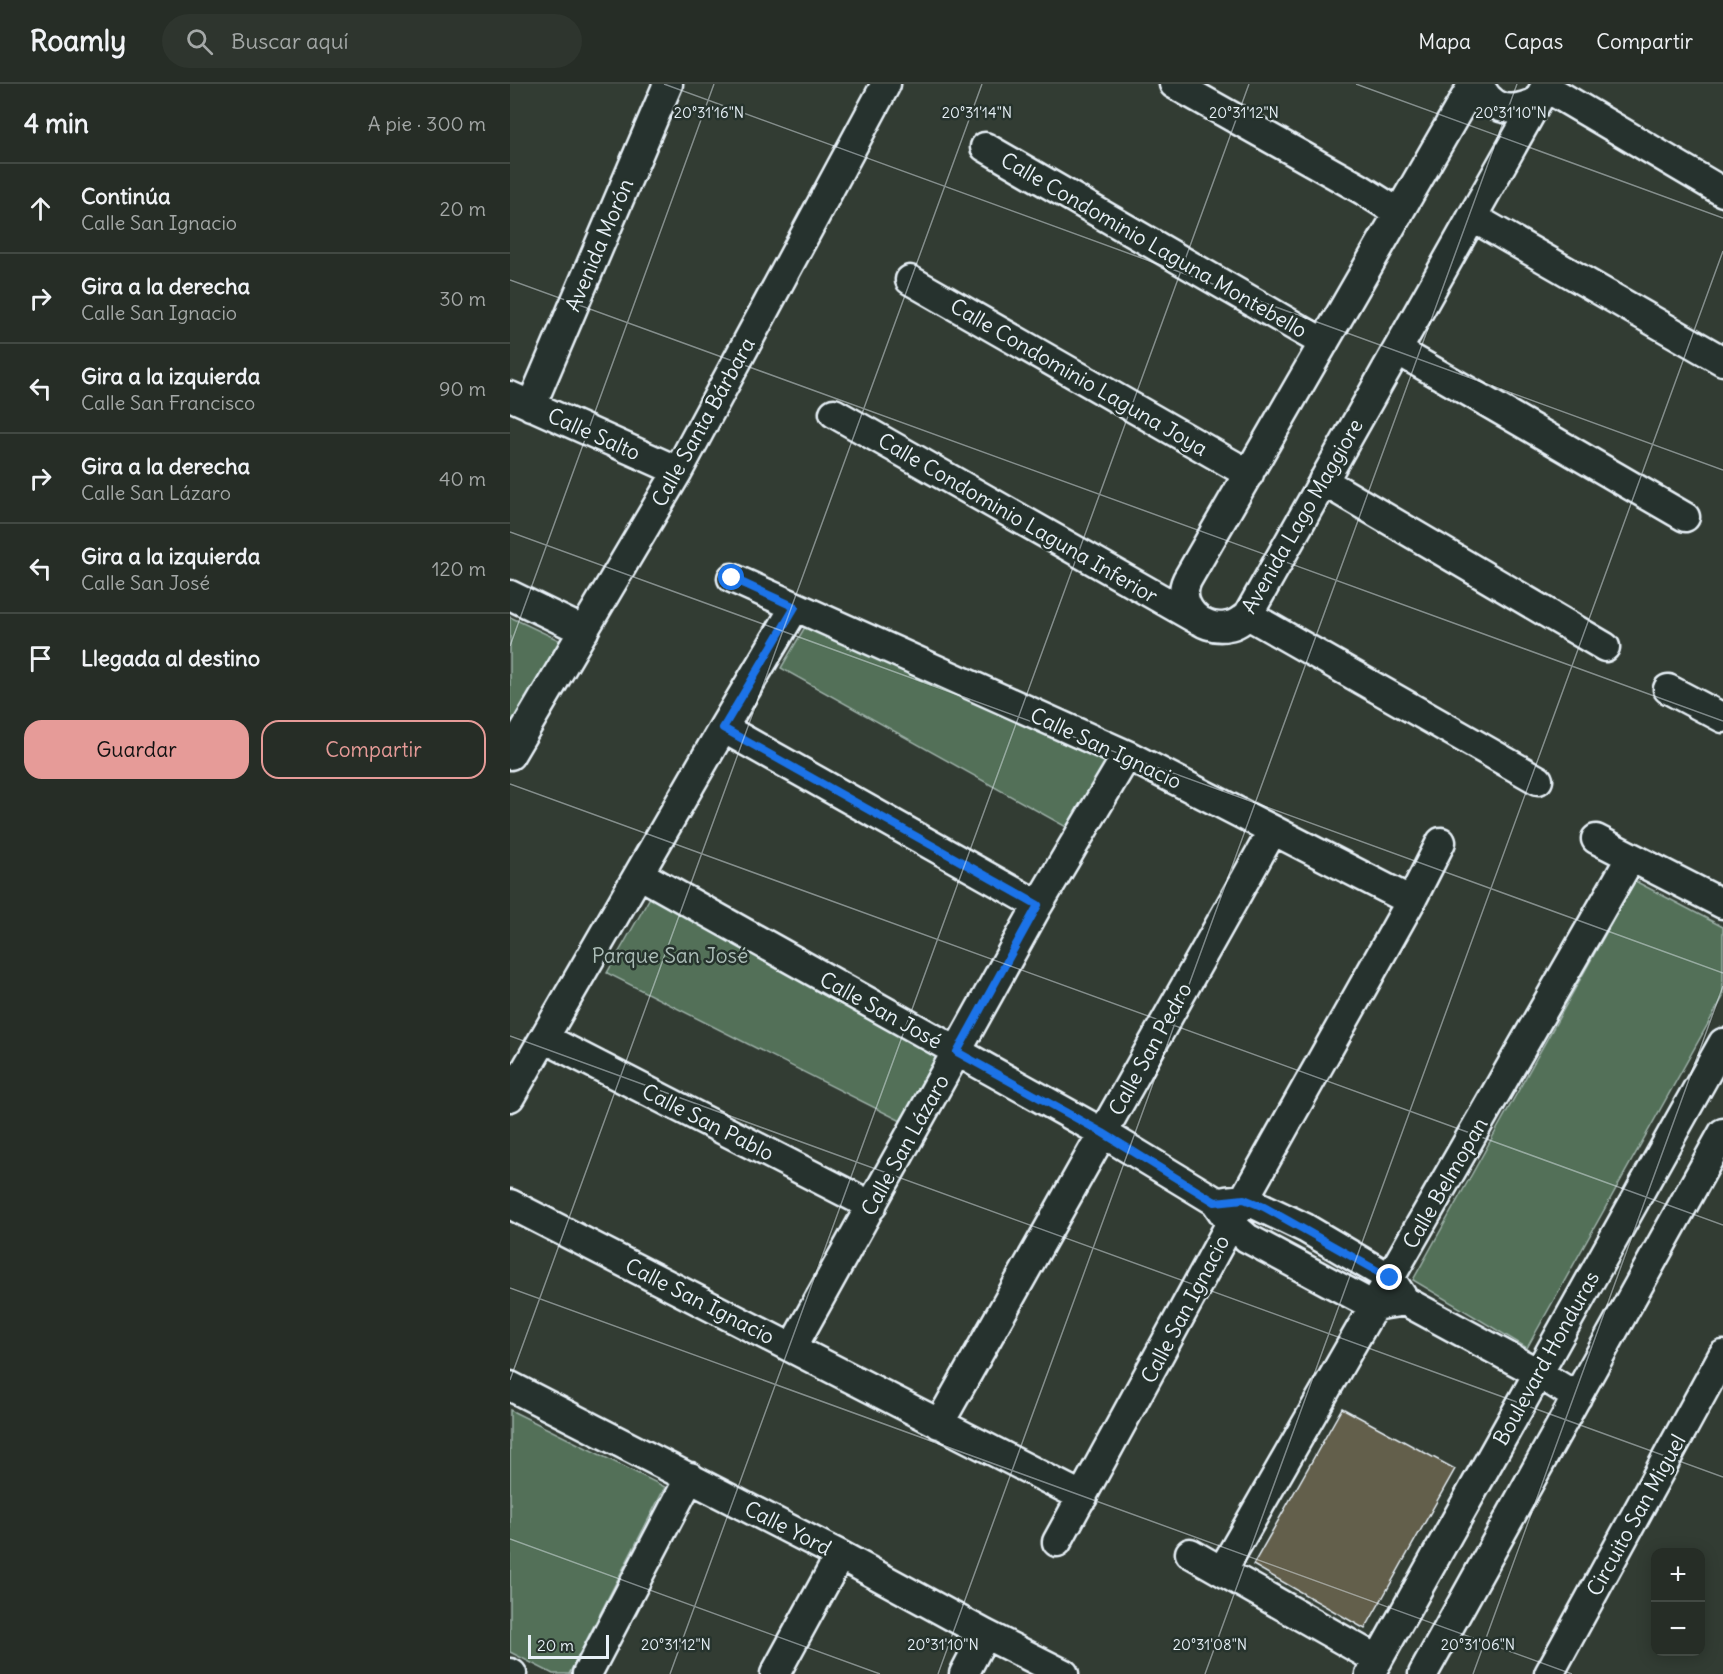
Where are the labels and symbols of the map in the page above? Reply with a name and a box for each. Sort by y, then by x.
text: 20°31'16"N [674,103,744,122]
text: 20°31'14"N [942,103,1012,122]
text: 20°31'12"N [1209,103,1279,122]
text: 20°31'10"N [1475,103,1547,122]
street label: Calle Condominio Laguna Montebello [996,146,1312,344]
street label: Avenida Morón [559,174,639,316]
street label: Calle Condominio Laguna Joya [946,292,1212,462]
street label: Calle Santa Bárbara [645,333,761,511]
street label: Calle Salto [543,402,645,466]
street label: Avenida Lago Maggiore [1235,414,1369,618]
street label: Calle Condominio Laguna Inferior [873,427,1163,610]
route start [718,564,744,590]
street label: Calle San Ignacio [1026,701,1186,795]
park label: Parque San José [592,942,748,969]
street label: Calle San José [815,965,947,1055]
street label: Calle San Pedro [1102,978,1198,1120]
street label: Calle San Lázaro [855,1070,955,1220]
street label: Calle San Pablo [638,1077,778,1167]
street label: Calle Belmopan [1396,1112,1494,1254]
street label: Calle San Ignacio [1135,1230,1235,1388]
street label: Calle San Ignacio [621,1252,779,1350]
route end [1376,1264,1402,1290]
street label: Boulevard Honduras [1487,1266,1605,1450]
street label: Circuito San Miguel [1580,1429,1692,1601]
street label: Calle Yord [740,1495,836,1561]
scale bar [528,1632,609,1660]
text: 20°31'12"N [641,1635,711,1654]
text: 20°31'10"N [907,1635,979,1654]
text: 20°31'08"N [1173,1635,1247,1654]
text: 20°31'06"N [1441,1635,1515,1654]

